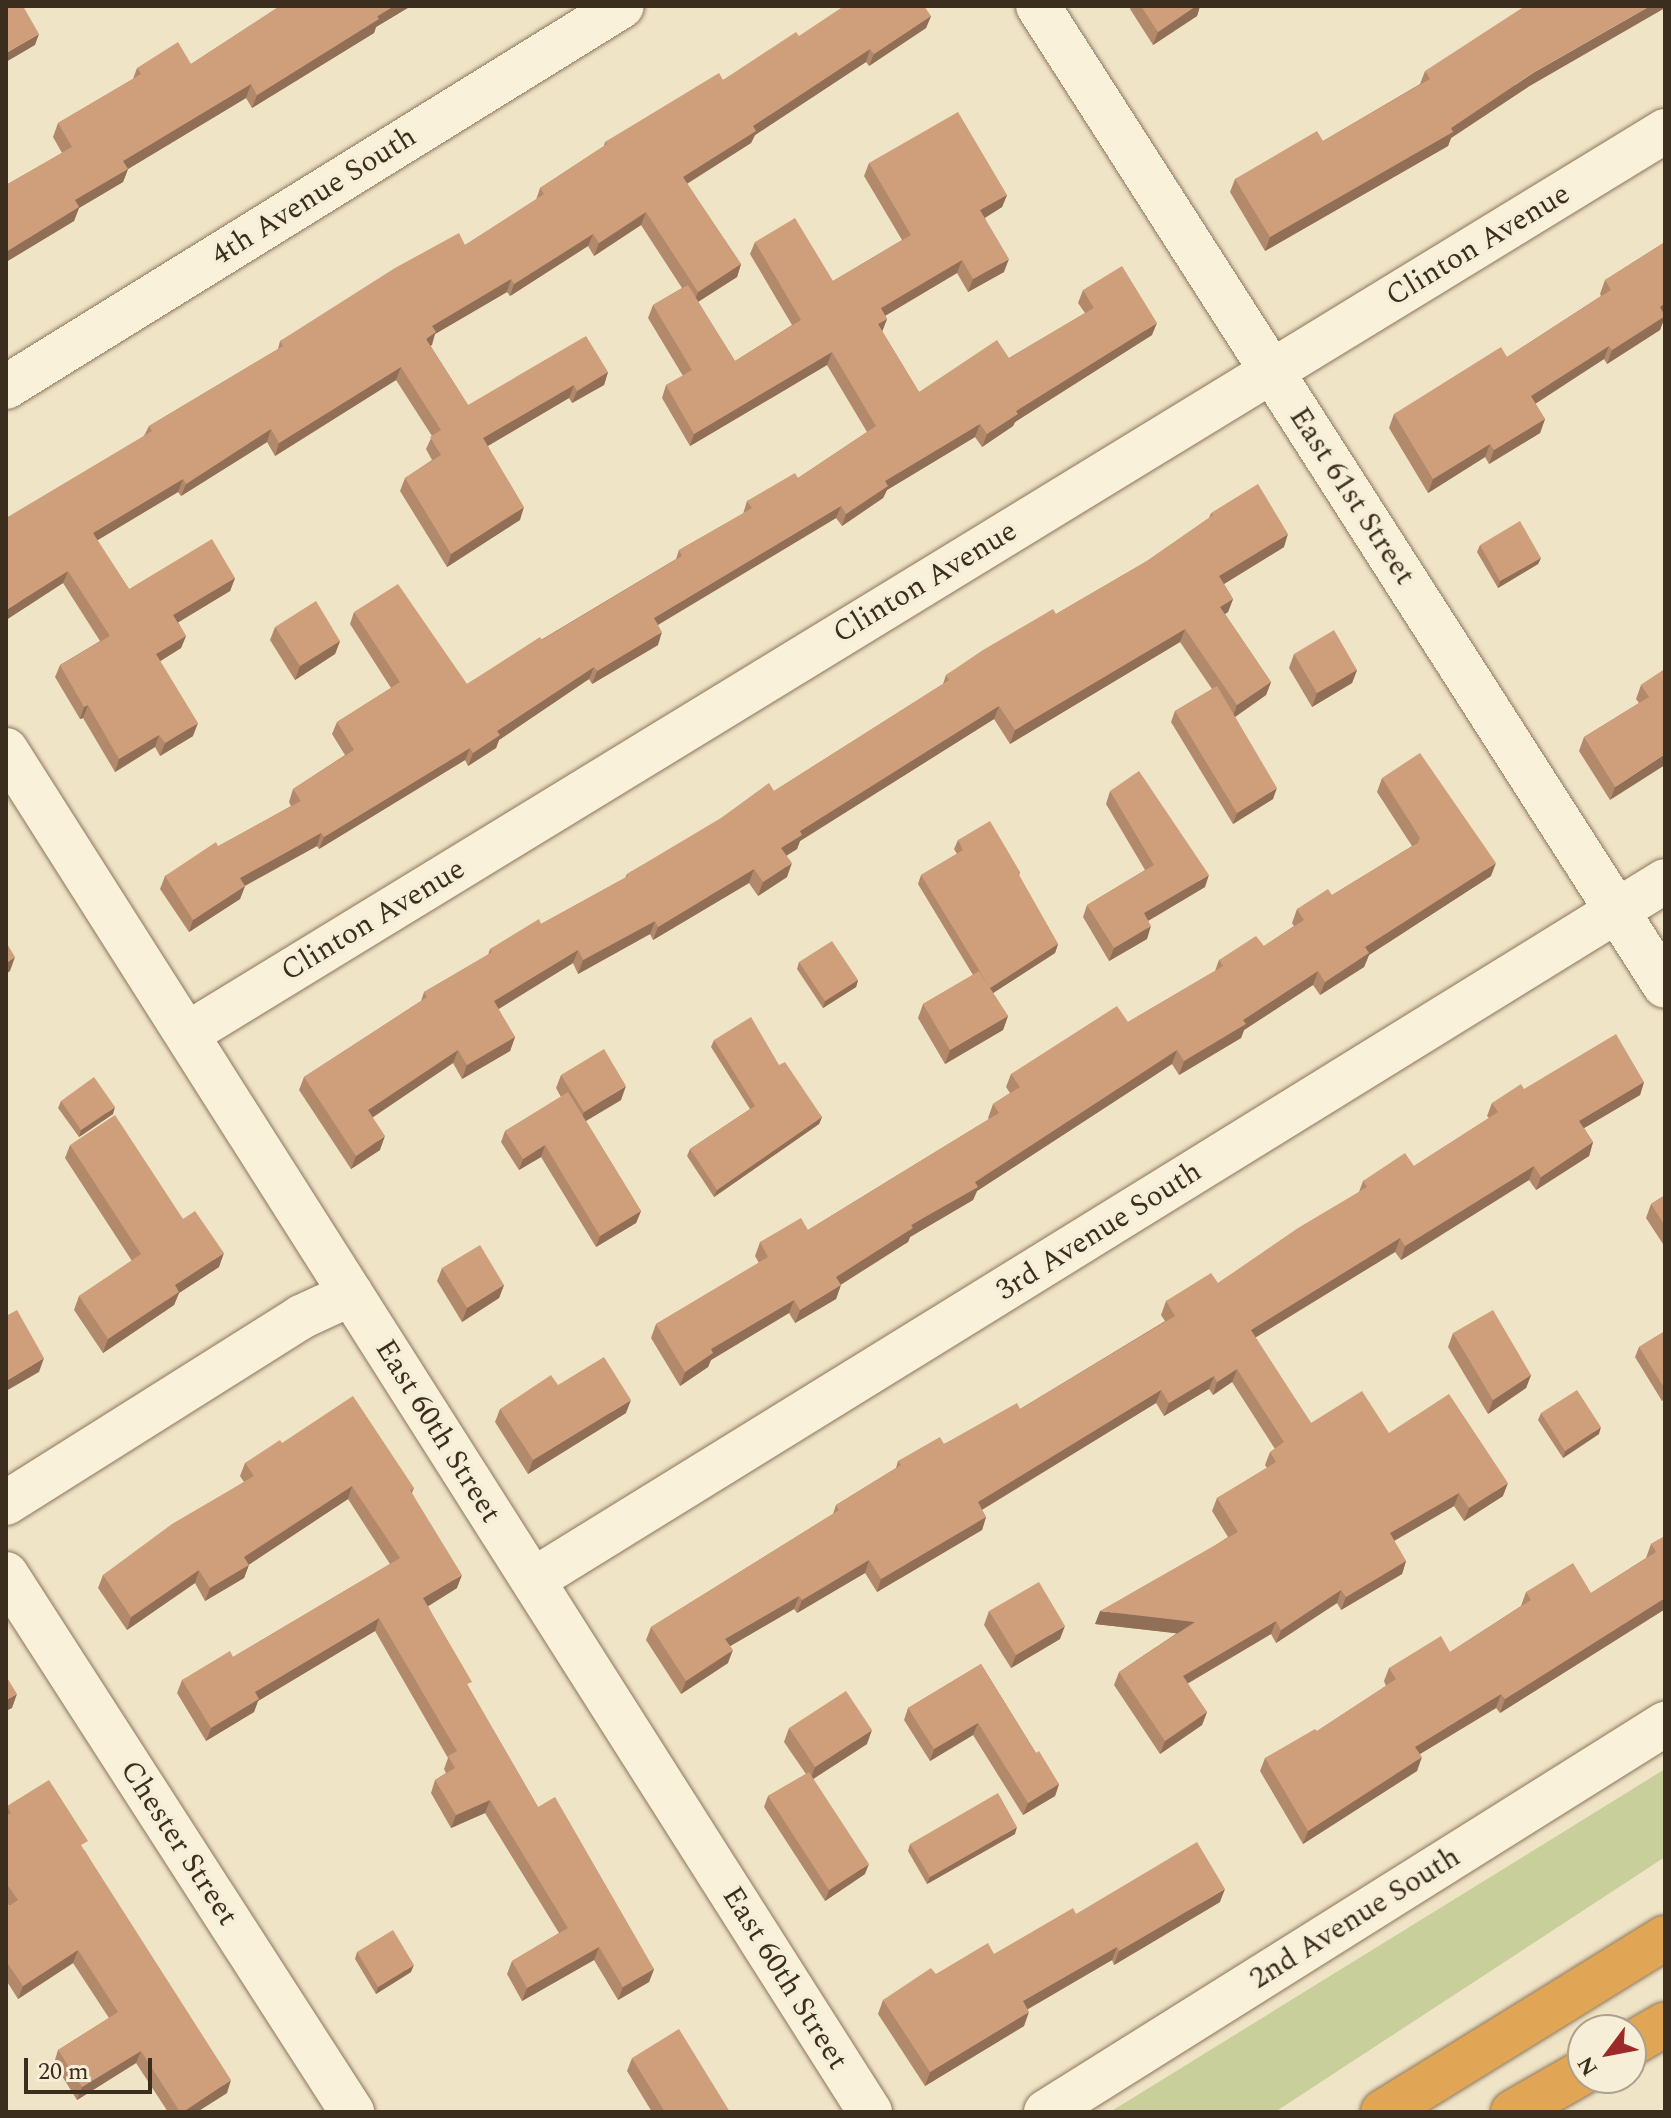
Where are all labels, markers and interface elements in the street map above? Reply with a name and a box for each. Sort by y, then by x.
street label: 4th Avenue South [205,119,423,273]
street label: Clinton Avenue [1379,176,1577,314]
street label: East 61st Street [1281,400,1423,592]
street label: Clinton Avenue [826,513,1024,651]
street label: Clinton Avenue [274,851,472,989]
street label: 3rd Avenue South [990,1153,1208,1309]
street label: East 60th Street [367,1333,509,1529]
street label: Chester Street [112,1754,246,1932]
street label: 2nd Avenue South [1243,1839,1467,1997]
street label: East 60th Street [714,1880,856,2076]
north arrow [1567,2014,1647,2094]
scale bar [28,2042,156,2092]
text: N [1569,2050,1607,2082]
text: 20 m [38,2054,89,2090]

